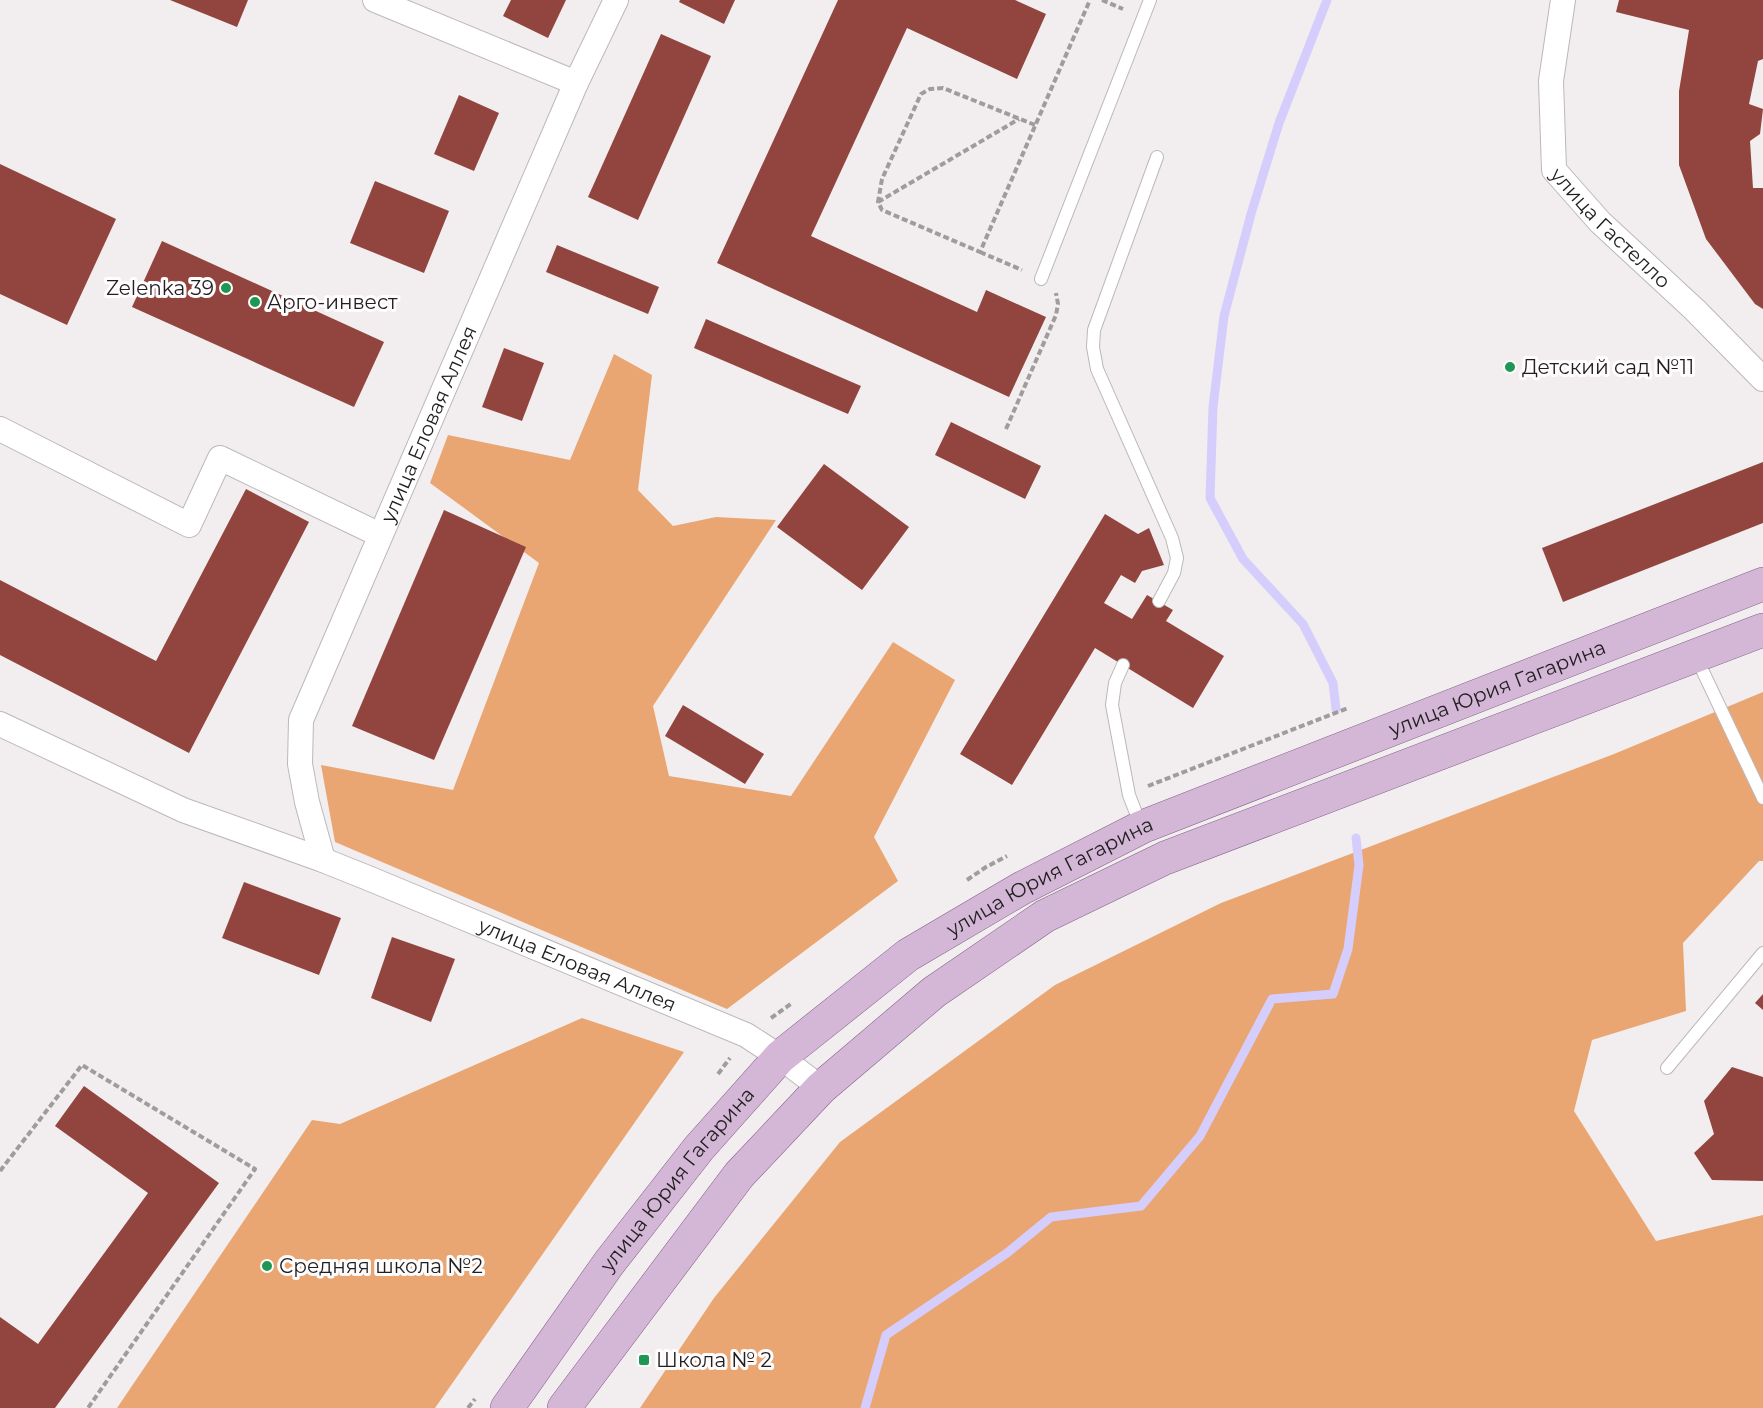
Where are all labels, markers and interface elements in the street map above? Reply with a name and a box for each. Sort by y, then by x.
street label: улица Гастелло [1545,162,1676,293]
place label: Zelenka 39 [106,276,214,300]
marker: Zelenka 39 [219,281,233,295]
place label: Арго-инвест [267,290,398,314]
marker: Арго-инвест [248,295,262,309]
street label: улица Еловая Аллея [375,322,482,527]
place label: Детский сад №11 [1522,355,1694,379]
marker: Детский сад №11 [1503,360,1517,374]
street label: улица Юрия Гагарина [1384,635,1609,742]
street label: улица Юрия Гагарина [941,812,1156,942]
street label: улица Еловая Аллея [474,913,680,1017]
street label: улица Юрия Гагарина [594,1082,759,1277]
place label: Средняя школа №2 [279,1254,483,1278]
marker: Средняя школа №2 [260,1259,274,1273]
place label: Школа № 2 [656,1348,772,1372]
marker: Школа № 2 [637,1353,651,1367]

